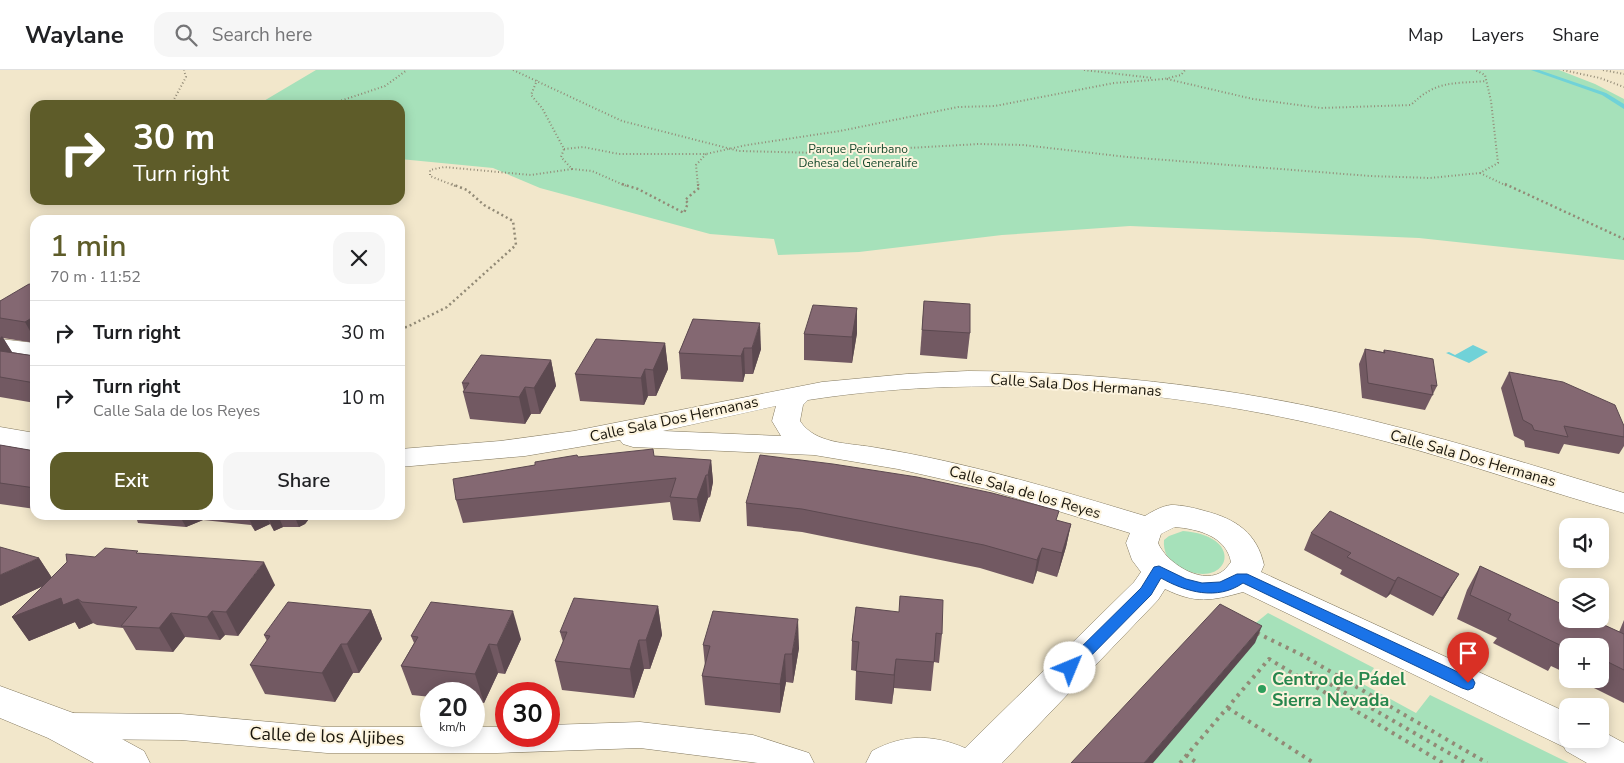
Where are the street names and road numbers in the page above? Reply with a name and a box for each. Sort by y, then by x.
street label: Calle Sala Dos Hermanas [990,369,1162,401]
street label: Calle Sala Dos Hermanas [588,391,760,447]
street label: Calle Sala Dos Hermanas [1388,425,1558,491]
street label: Calle Sala de los Reyes [947,461,1103,523]
street label: Calle de los Aljibes [249,721,405,751]

